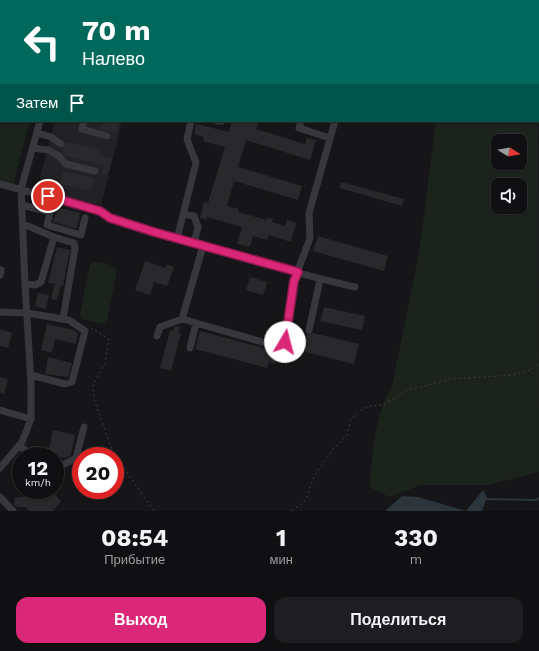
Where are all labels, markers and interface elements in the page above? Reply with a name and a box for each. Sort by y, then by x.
text: 70 m [82,14,151,47]
icon: left [16,16,68,68]
text: Налево [82,48,145,69]
icon: arrive [66,92,88,114]
text: Затем [16,94,58,112]
north arrow [491,134,527,170]
map controls [491,134,527,214]
button: sound [491,178,527,214]
pin [31,179,65,213]
icon: arrive [37,185,59,207]
position arrow [264,321,306,363]
speed limit sign: 20 [72,447,124,499]
text: 12 [28,456,48,480]
text: km/h [25,477,51,488]
text: 08:54 [101,524,168,552]
text: 1 [276,524,286,552]
text: 330 [394,524,438,552]
text: Прибытие [104,552,165,567]
text: мин [269,552,293,567]
text: m [410,552,422,567]
button: Выход [16,597,266,643]
button: Поделиться [274,597,523,643]

